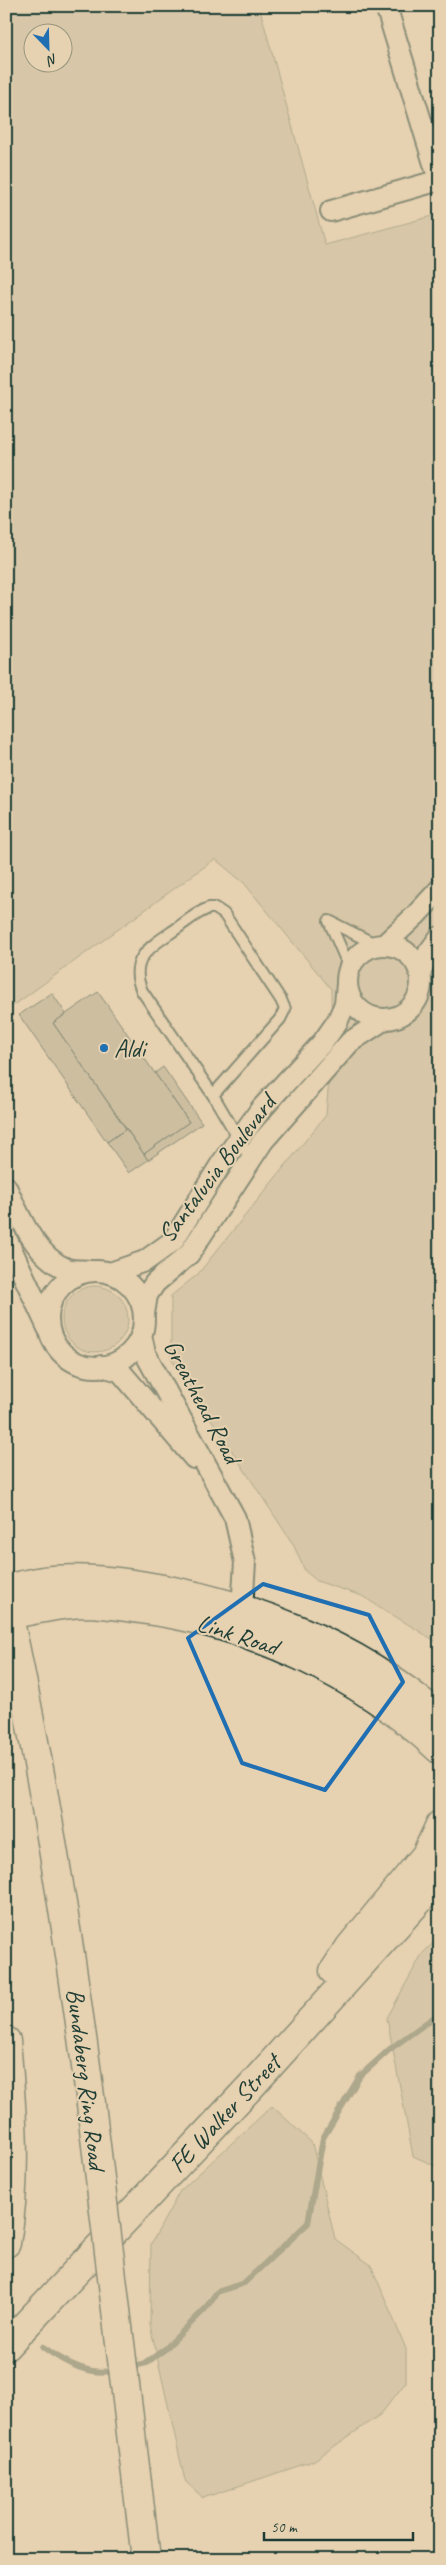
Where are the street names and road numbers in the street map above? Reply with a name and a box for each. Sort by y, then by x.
street label: Santalucia Boulevard [151,1085,285,1249]
street label: Greathead Road [156,1334,250,1473]
street label: Link Road [193,1607,285,1664]
street label: Bundaberg Ring Road [59,1987,113,2175]
street label: FE Walker Street [162,2045,290,2180]

